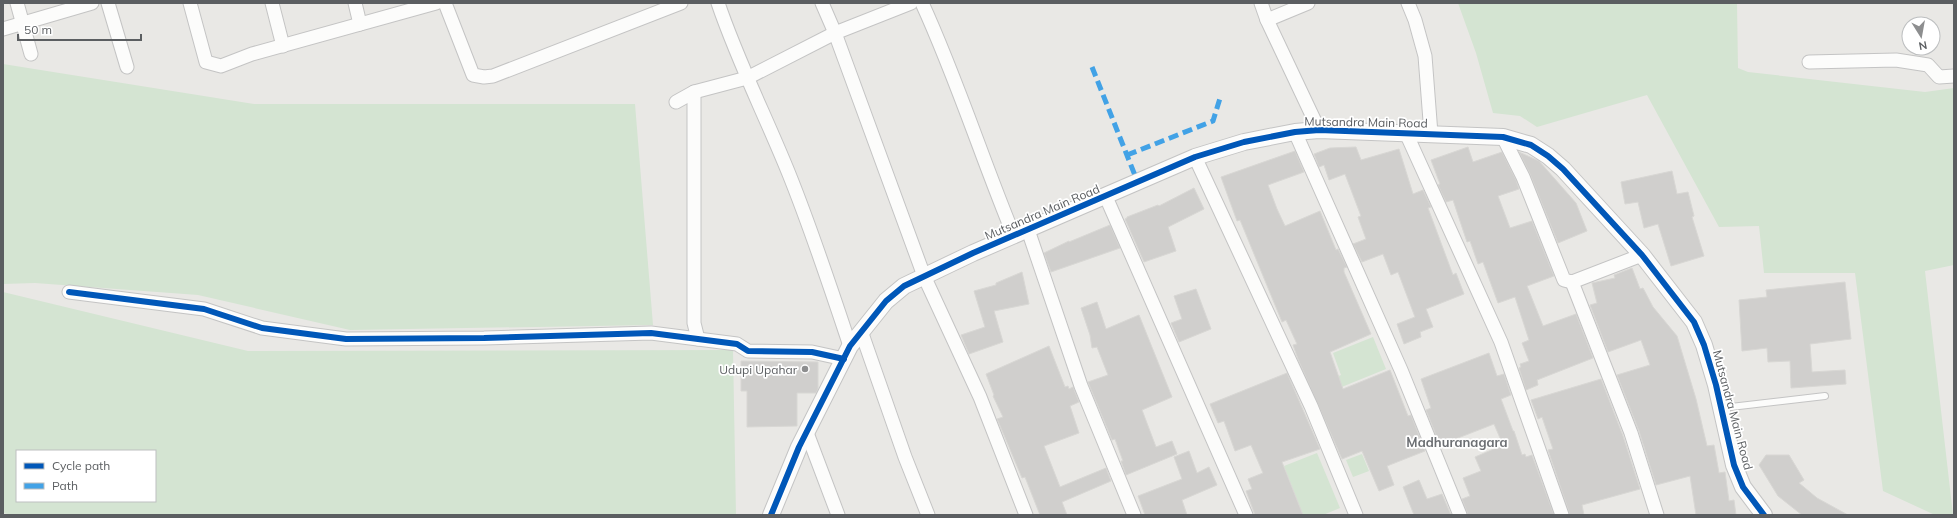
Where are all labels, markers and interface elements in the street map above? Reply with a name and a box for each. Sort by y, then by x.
scale bar [18,16,141,42]
north arrow [1901,16,1941,56]
text: 50 m [24,22,52,37]
text: N [1917,38,1928,53]
street label: Mutsandra Main Road [1304,113,1428,131]
street label: Mutsandra Main Road [982,181,1102,243]
street label: Mutsandra Main Road [1710,348,1756,472]
place label: Udupi Upahar [719,362,798,377]
marker: Udupi Upahar [800,364,810,374]
district label: Madhuranagara [1406,434,1508,450]
legend [16,450,156,502]
text: Cycle path [52,458,110,473]
text: Path [52,478,78,493]

